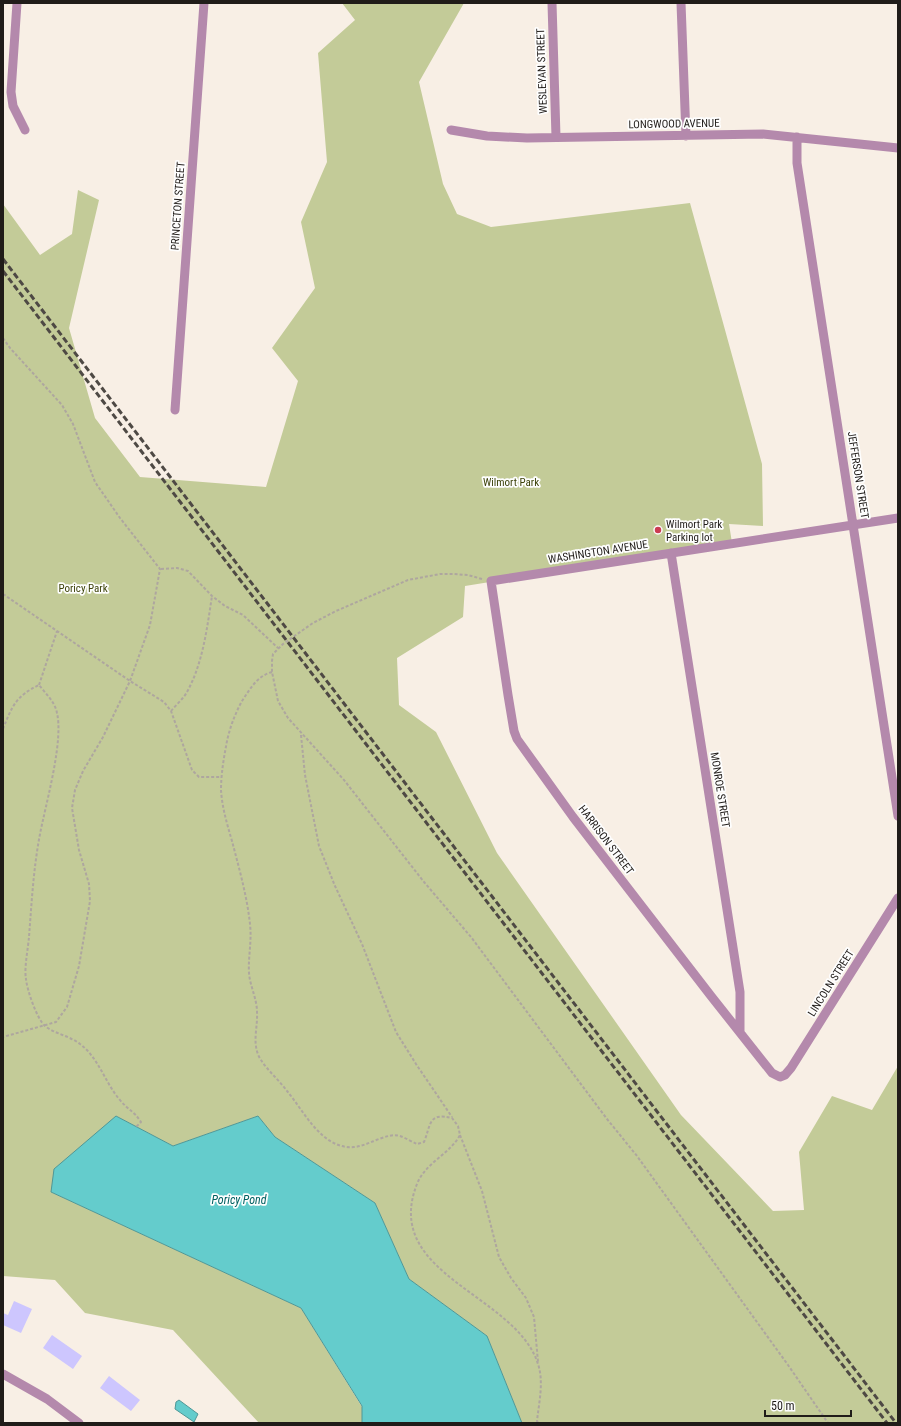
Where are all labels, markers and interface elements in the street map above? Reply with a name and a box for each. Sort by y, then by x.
street label: WESLEYAN STREET [534,28,550,114]
street label: LONGWOOD AVENUE [628,117,720,131]
street label: PRINCETON STREET [168,161,188,251]
street label: JEFFERSON STREET [845,430,871,520]
park label: Wilmort Park [483,476,539,489]
place label: Wilmort Park Parking lot [666,518,722,544]
marker: Wilmort Park Parking lot [653,525,663,535]
street label: WASHINGTON AVENUE [547,538,649,566]
park label: Poricy Park [58,582,108,595]
street label: MONROE STREET [708,751,732,829]
street label: HARRISON STREET [576,803,636,877]
street label: LINCOLN STREET [805,947,857,1019]
water label: Poricy Pond [211,1193,267,1207]
scale bar [765,1392,851,1418]
text: 50 m [771,1399,795,1413]

